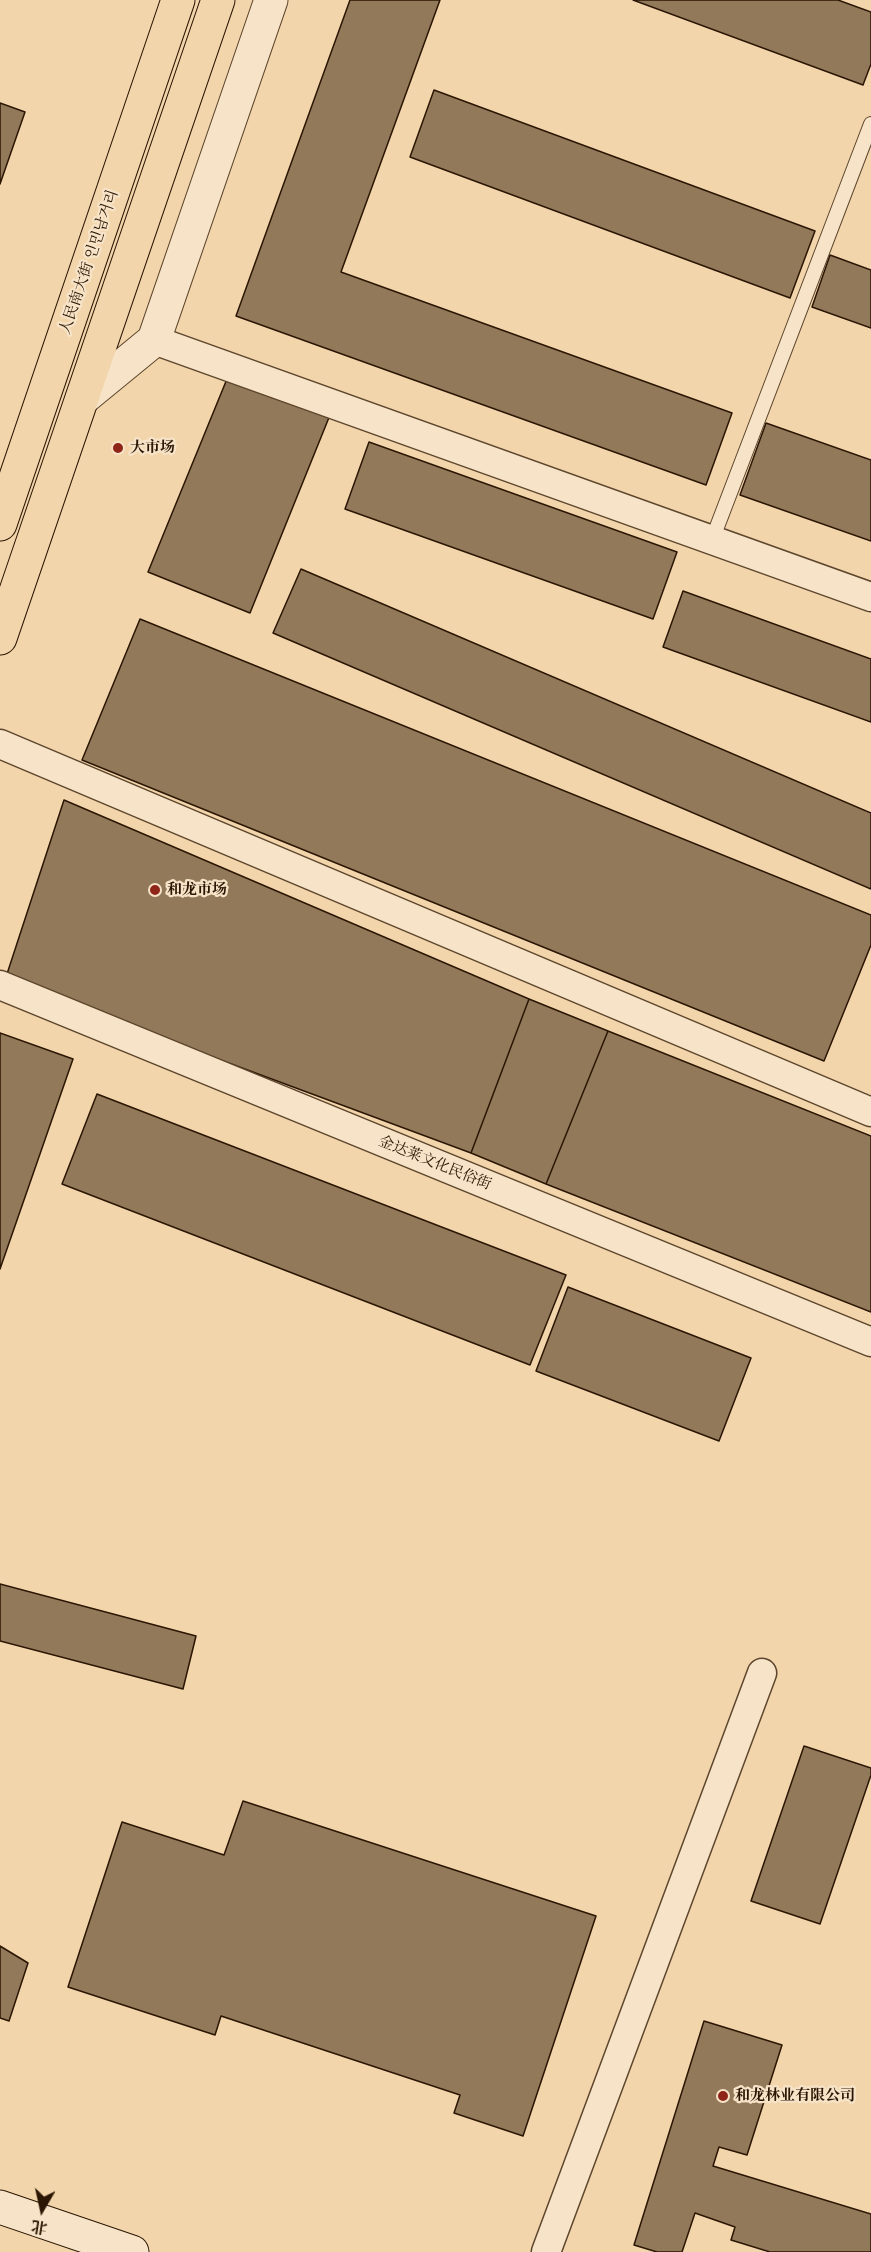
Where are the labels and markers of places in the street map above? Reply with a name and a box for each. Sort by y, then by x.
place label: 大市场 [130,439,175,457]
marker: 大市场 [111,441,125,455]
place label: 和龙市场 [167,881,227,899]
marker: 和龙市场 [148,883,162,897]
place label: 和龙林业有限公司 [735,2087,855,2105]
marker: 和龙林业有限公司 [716,2089,730,2103]

